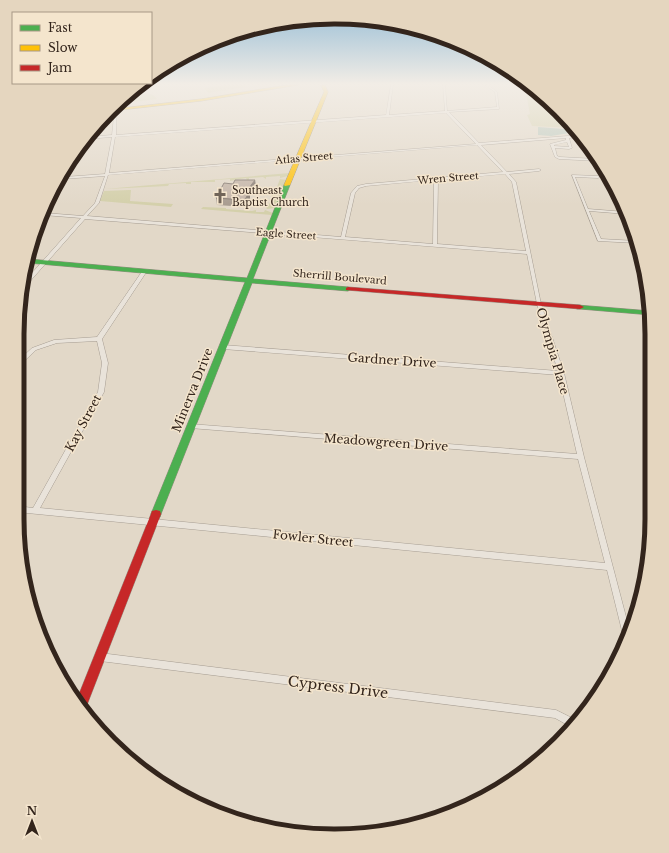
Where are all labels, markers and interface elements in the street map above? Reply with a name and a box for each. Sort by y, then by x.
legend [12,12,152,84]
text: Fast [48,20,73,35]
text: Slow [48,40,78,55]
text: Jam [46,60,72,75]
street label: Atlas Street [274,149,334,167]
street label: Wren Street [416,169,479,187]
place label: Southeast Baptist Church [232,184,309,209]
church icon: Southeast Baptist Church [211,187,229,205]
street label: Eagle Street [255,225,317,243]
street label: Sherrill Boulevard [293,266,388,288]
street label: Olympia Place [533,306,573,396]
street label: Minerva Drive [168,346,216,434]
street label: Gardner Drive [347,349,437,371]
street label: Kay Street [62,391,105,454]
street label: Meadowgreen Drive [323,430,449,454]
street label: Fowler Street [272,526,355,550]
street label: Cypress Drive [287,672,389,702]
north arrow [12,801,52,841]
text: N [27,804,38,818]

